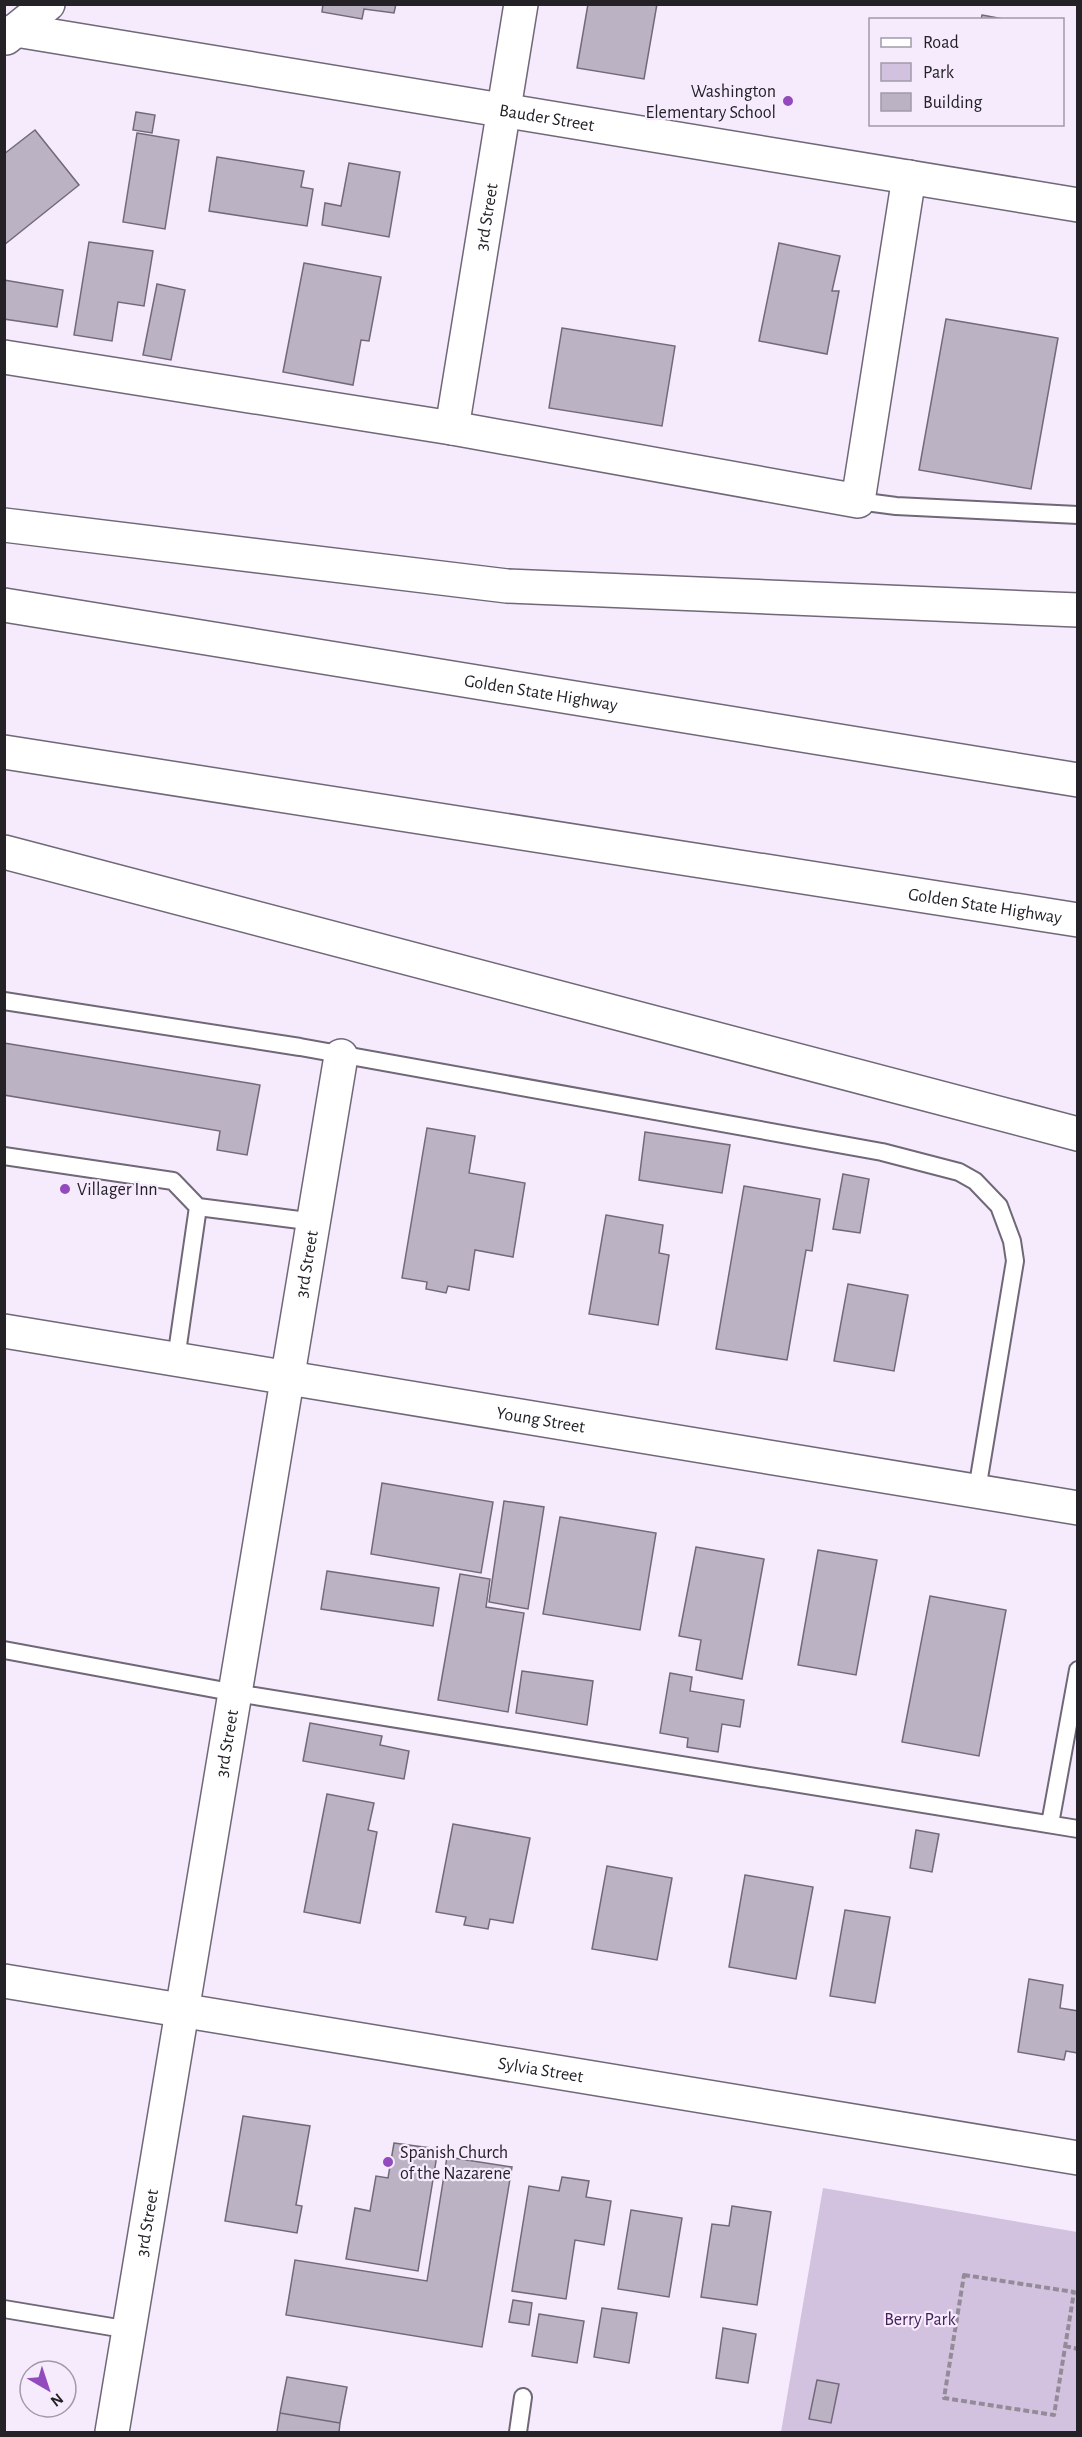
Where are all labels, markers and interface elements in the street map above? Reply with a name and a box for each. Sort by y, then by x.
legend [869,18,1064,126]
text: Road [923,34,959,52]
text: Park [923,64,955,82]
place label: Washington Elementary School [646,83,776,122]
marker: Washington Elementary School [781,94,795,108]
text: Building [923,94,983,112]
street label: Bauder Street [498,102,596,135]
street label: 3rd Street [473,182,502,252]
street label: Golden State Highway [463,672,619,715]
street label: Golden State Highway [907,886,1063,927]
place label: Villager Inn [77,1181,158,1199]
marker: Villager Inn [58,1182,72,1196]
street label: 3rd Street [293,1229,322,1299]
street label: Young Street [495,1404,587,1437]
street label: 3rd Street [213,1708,242,1779]
street label: Sylvia Street [497,2055,585,2086]
place label: Spanish Church of the Nazarene [400,2144,511,2183]
marker: Spanish Church of the Nazarene [381,2155,395,2169]
street label: 3rd Street [133,2188,162,2258]
park label: Berry Park [884,2311,956,2329]
north arrow [18,2359,78,2419]
text: N [47,2390,66,2410]

